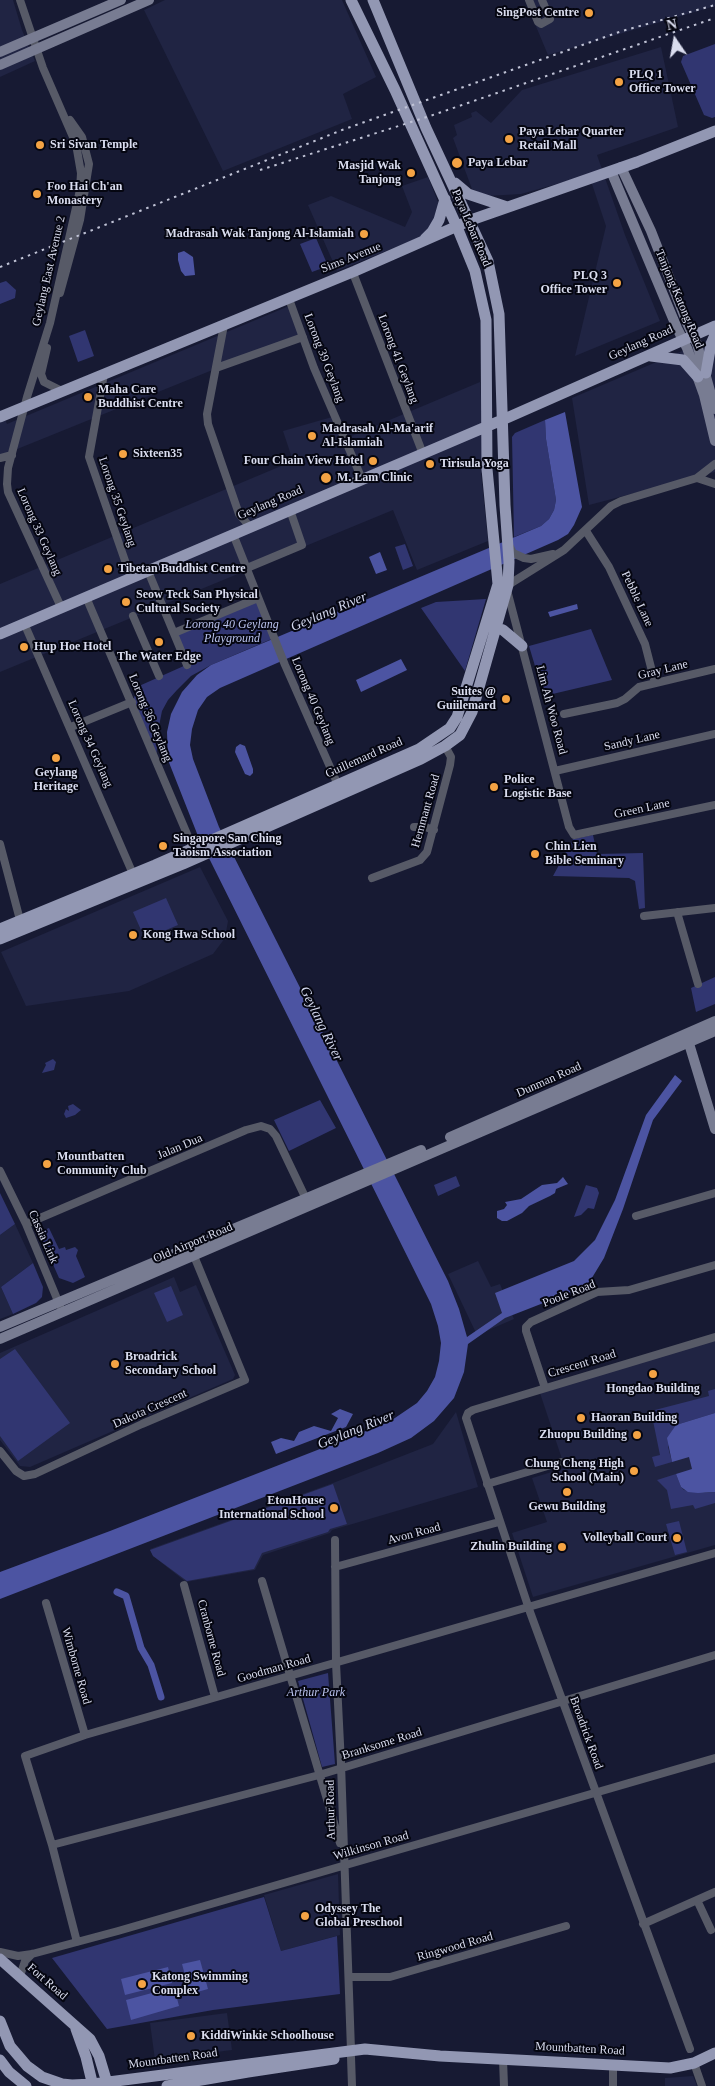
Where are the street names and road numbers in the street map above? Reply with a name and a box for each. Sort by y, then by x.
street label: Paya Lebar Road [448,187,494,269]
street label: Geylang East Avenue 2 [29,214,69,328]
street label: Sims Avenue [319,239,383,277]
street label: Tanjong Katong Road [652,247,706,351]
street label: Lorong 39 Geylang [300,312,348,404]
street label: Lorong 41 Geylang [374,313,422,405]
street label: Geylang Road [607,322,675,364]
street label: Lorong 35 Geylang [95,455,139,549]
street label: Geylang Road [235,483,305,523]
street label: Lorong 33 Geylang [13,486,65,578]
street label: Pebble Lane [618,569,656,629]
street label: Lorong 40 Geylang [288,655,338,747]
street label: Gray Lane [637,657,689,683]
street label: Lim Ah Woo Road [532,664,570,756]
street label: Lorong 36 Geylang [125,672,175,764]
street label: Lorong 34 Geylang [64,698,116,790]
street label: Sandy Lane [603,728,661,754]
street label: Guillemard Road [323,735,405,781]
street label: Hemmant Road [409,773,443,849]
street label: Green Lane [613,796,671,822]
street label: Dunman Road [514,1059,584,1101]
street label: Jalan Dua [155,1131,205,1163]
street label: Cassia Link [25,1208,61,1266]
street label: Old Airport Road [151,1220,235,1266]
street label: Poole Road [540,1277,598,1311]
street label: Crescent Road [546,1347,618,1381]
street label: Dakota Crescent [111,1386,189,1432]
street label: Avon Road [386,1520,442,1548]
street label: Cranborne Road [194,1598,228,1678]
street label: Wimborne Road [58,1626,94,1706]
street label: Goodman Road [236,1652,312,1686]
street label: Broadrick Road [566,1695,606,1771]
street label: Branksome Road [340,1725,424,1763]
street label: Arthur Road [323,1780,339,1840]
street label: Wilkinson Road [332,1828,410,1864]
street label: Ringwood Road [415,1929,495,1965]
street label: Fort Road [24,1961,70,2003]
street label: Mountbatten Road [535,2039,625,2059]
street label: Mountbatten Road [128,2046,218,2072]

